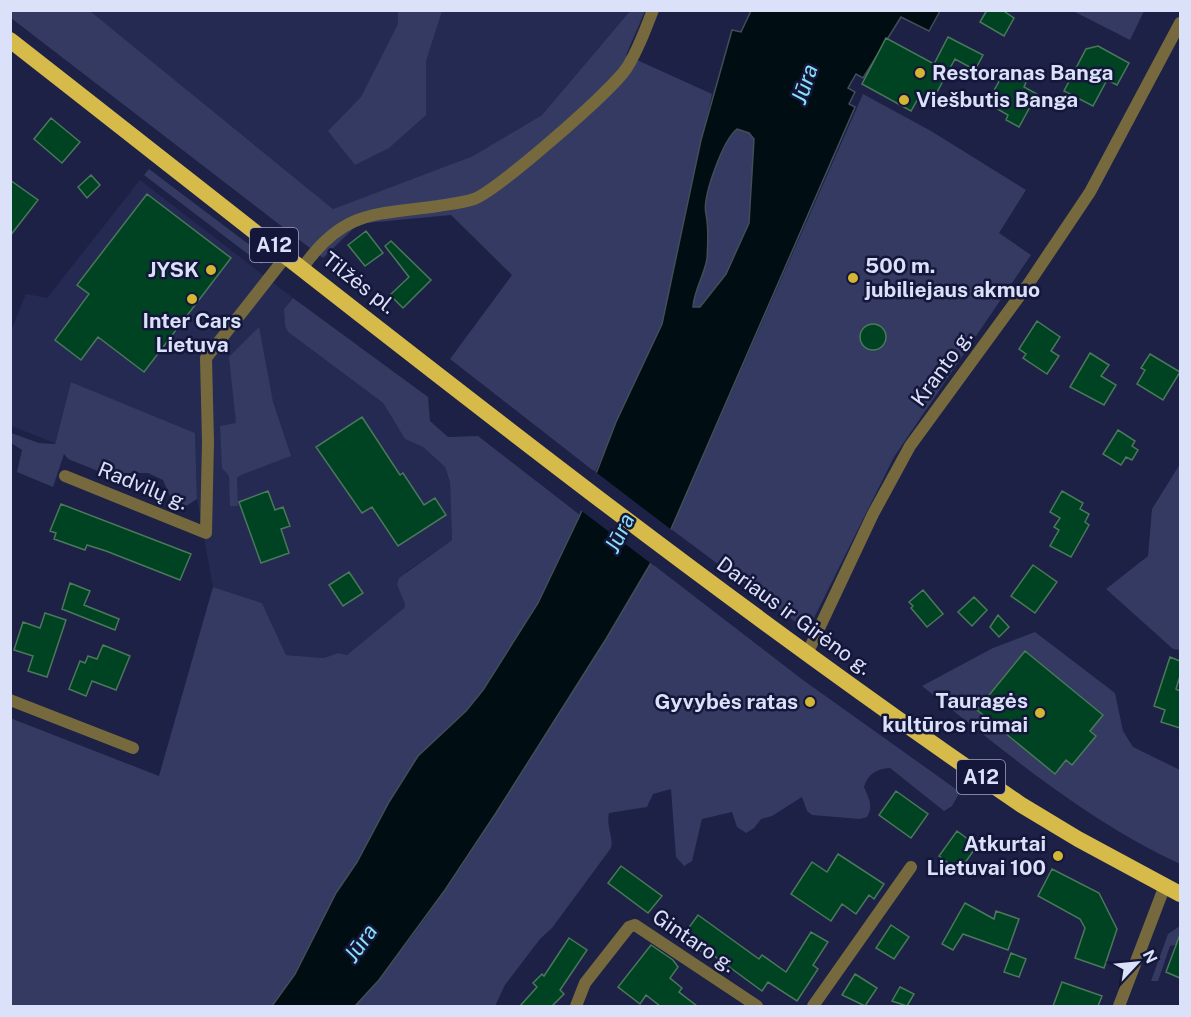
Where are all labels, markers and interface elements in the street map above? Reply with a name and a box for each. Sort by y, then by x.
place label: Restoranas Banga [932,60,1113,85]
water label: Jūra [785,61,823,107]
marker: Restoranas Banga [913,66,927,80]
place label: Viešbutis Banga [916,87,1078,112]
marker: Viešbutis Banga [897,93,911,107]
road number: A12 [250,228,298,262]
street label: Tilžės pl. [318,246,401,319]
place label: 500 m. jubiliejaus akmuo [864,253,1040,302]
place label: JYSK [148,257,199,282]
marker: JYSK [204,263,218,277]
marker: 500 m. jubiliejaus akmuo [846,271,860,285]
marker: Inter Cars Lietuva [185,292,199,306]
place label: Inter Cars Lietuva [143,308,241,357]
street label: Kranto g. [906,325,978,411]
street label: Radvilų g. [94,456,192,515]
water label: Jūra [598,509,640,557]
street label: Dariaus ir Girėno g. [712,551,877,680]
place label: Tauragės kultūros rūmai [882,688,1028,737]
place label: Gyvybės ratas [655,689,798,714]
marker: Gyvybės ratas [803,695,817,709]
marker: Tauragės kultūros rūmai [1033,706,1047,720]
road number: A12 [957,760,1005,794]
place label: Atkurtai Lietuvai 100 [927,831,1046,880]
marker: Atkurtai Lietuvai 100 [1051,849,1065,863]
street label: Gintaro g. [648,904,741,977]
water label: Jūra [338,919,382,967]
north arrow [1107,933,1167,993]
text: N [1139,947,1161,966]

